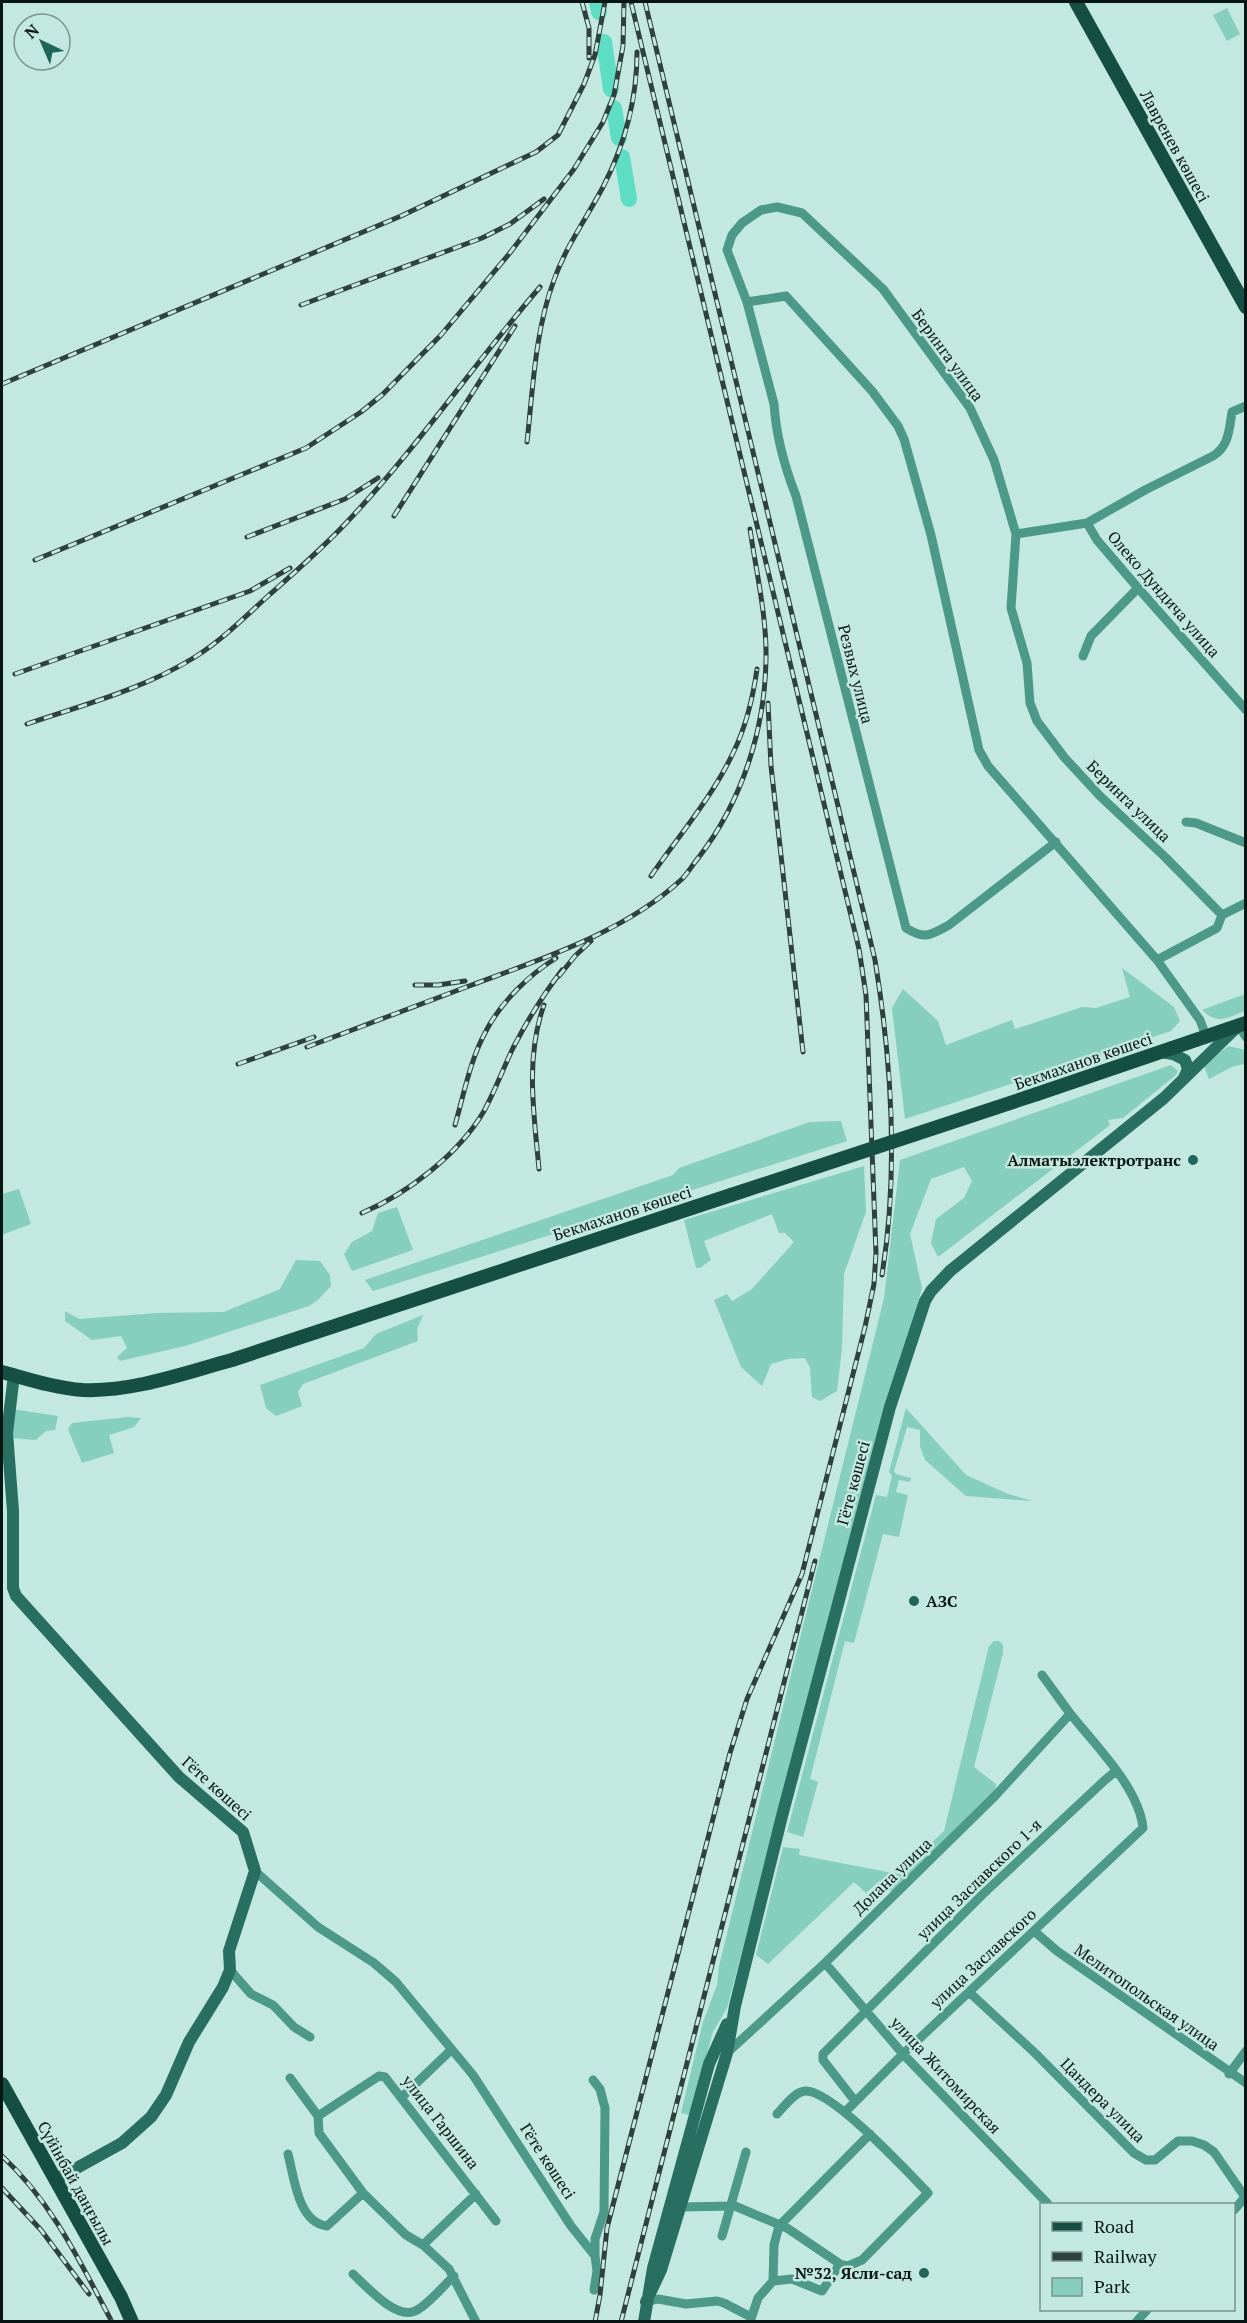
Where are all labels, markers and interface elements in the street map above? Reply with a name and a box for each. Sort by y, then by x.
north arrow [12,12,72,72]
text: N [20,19,44,43]
street label: Лавренев көшесі [1135,85,1215,206]
street label: Беринга улица [907,304,989,406]
street label: Олеко Дундича улица [1103,526,1225,662]
street label: Резвых улица [833,622,879,726]
street label: Беринга улица [1082,755,1176,847]
street label: Бекмаханов көшесі [1011,1027,1155,1095]
place label: Алматыэлектротранс [1007,1149,1181,1171]
marker: Алматыэлектротранс [1186,1153,1200,1167]
street label: Бекмаханов көшесі [550,1180,694,1246]
street label: Гёте көшесі [831,1438,875,1528]
place label: АЗС [926,1590,957,1612]
marker: АЗС [907,1594,921,1608]
street label: Гёте көшесі [177,1751,257,1825]
street label: улица Заславского 1-я [911,1814,1046,1945]
street label: Долана улица [848,1833,936,1919]
street label: улица Заславского [924,1903,1041,2014]
street label: Мелитопольская улица [1070,1939,1224,2055]
street label: улица Житомирская [885,2011,1006,2138]
street label: Цандера улица [1056,2053,1150,2147]
street label: улица Гаршина [397,2070,485,2174]
street label: Сүйінбай даңғылы [33,2117,119,2249]
street label: Гёте көшесі [515,2119,581,2203]
legend [1040,2203,1235,2311]
text: Road [1094,2214,1134,2238]
text: Railway [1094,2244,1158,2268]
place label: №32, Ясли-сад [795,2262,912,2284]
marker: №32, Ясли-сад [917,2266,931,2280]
text: Park [1094,2274,1131,2298]

